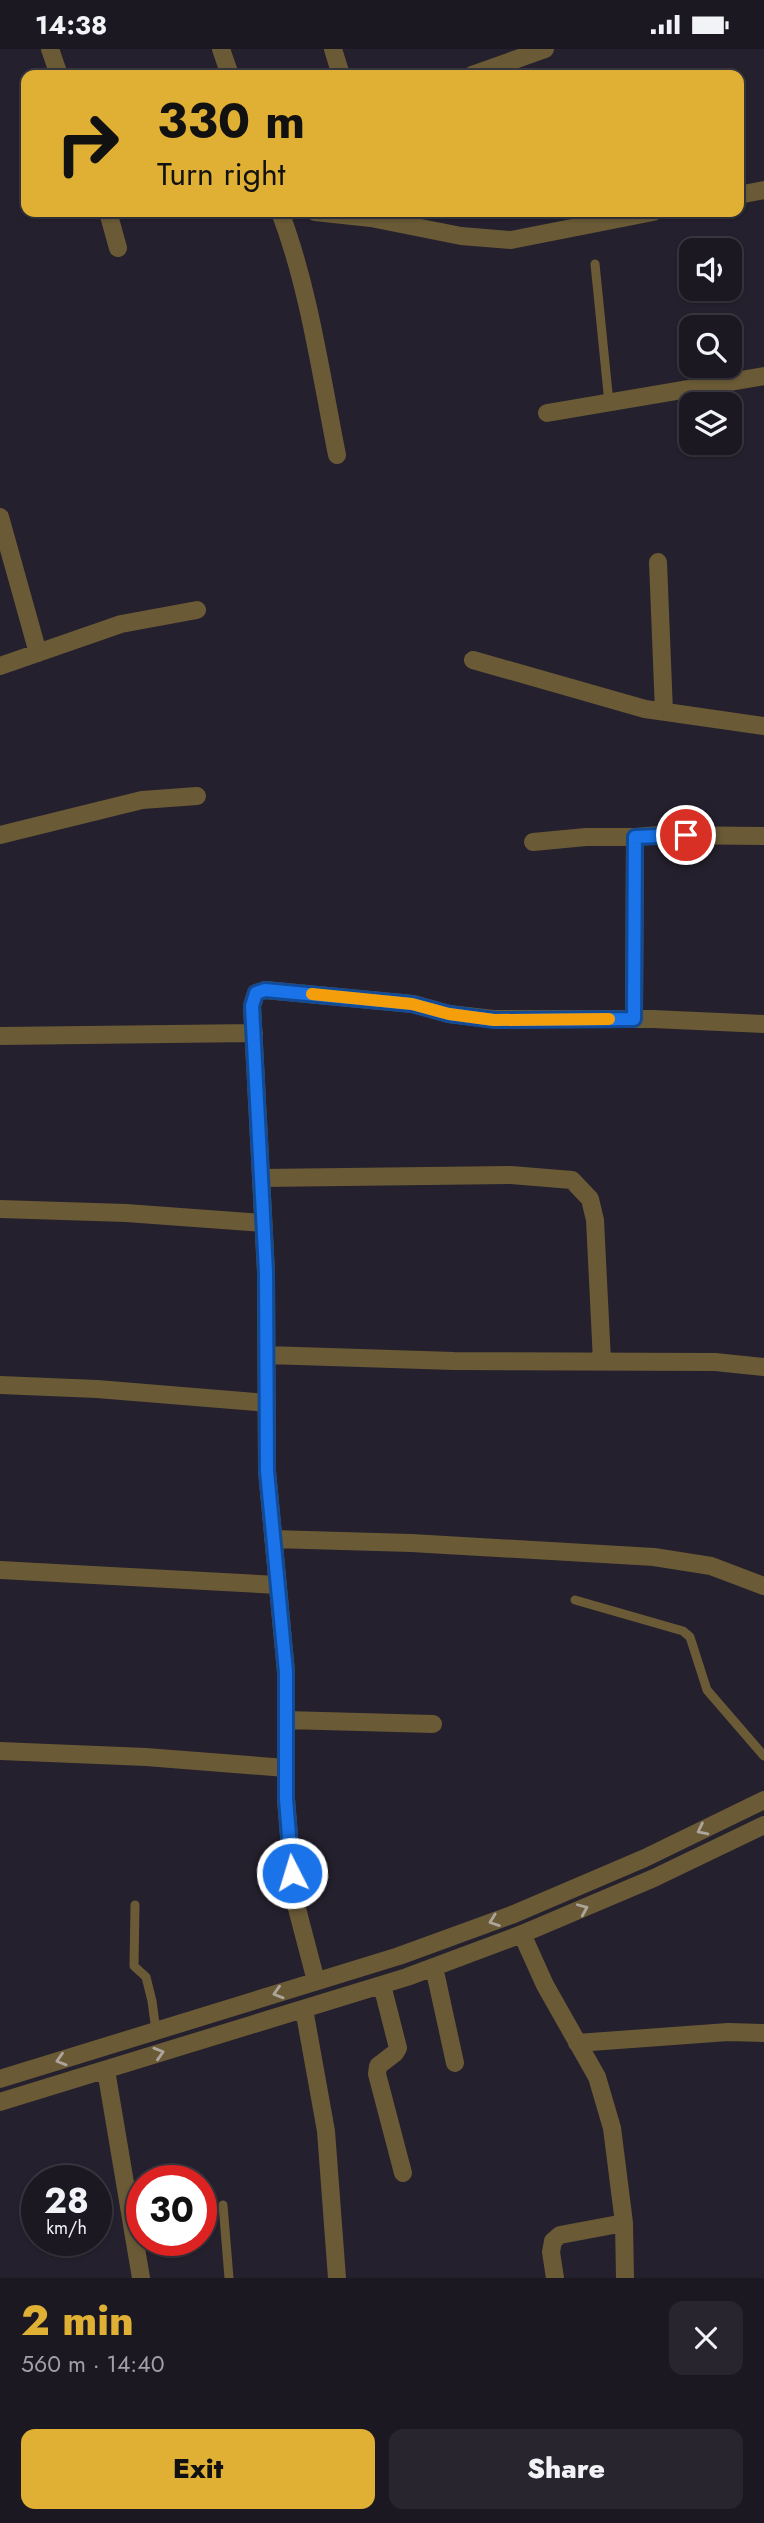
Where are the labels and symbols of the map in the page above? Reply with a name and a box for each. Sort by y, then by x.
pin [656,805,716,865]
one-way arrow [697,1822,710,1836]
position arrow [255,1836,329,1910]
one-way arrow [576,1903,588,1917]
one-way arrow [489,1913,501,1927]
one-way arrow [273,1985,285,1999]
one-way arrow [153,2047,165,2062]
one-way arrow [55,2052,67,2067]
speed limit sign: 30 [126,2165,217,2256]

